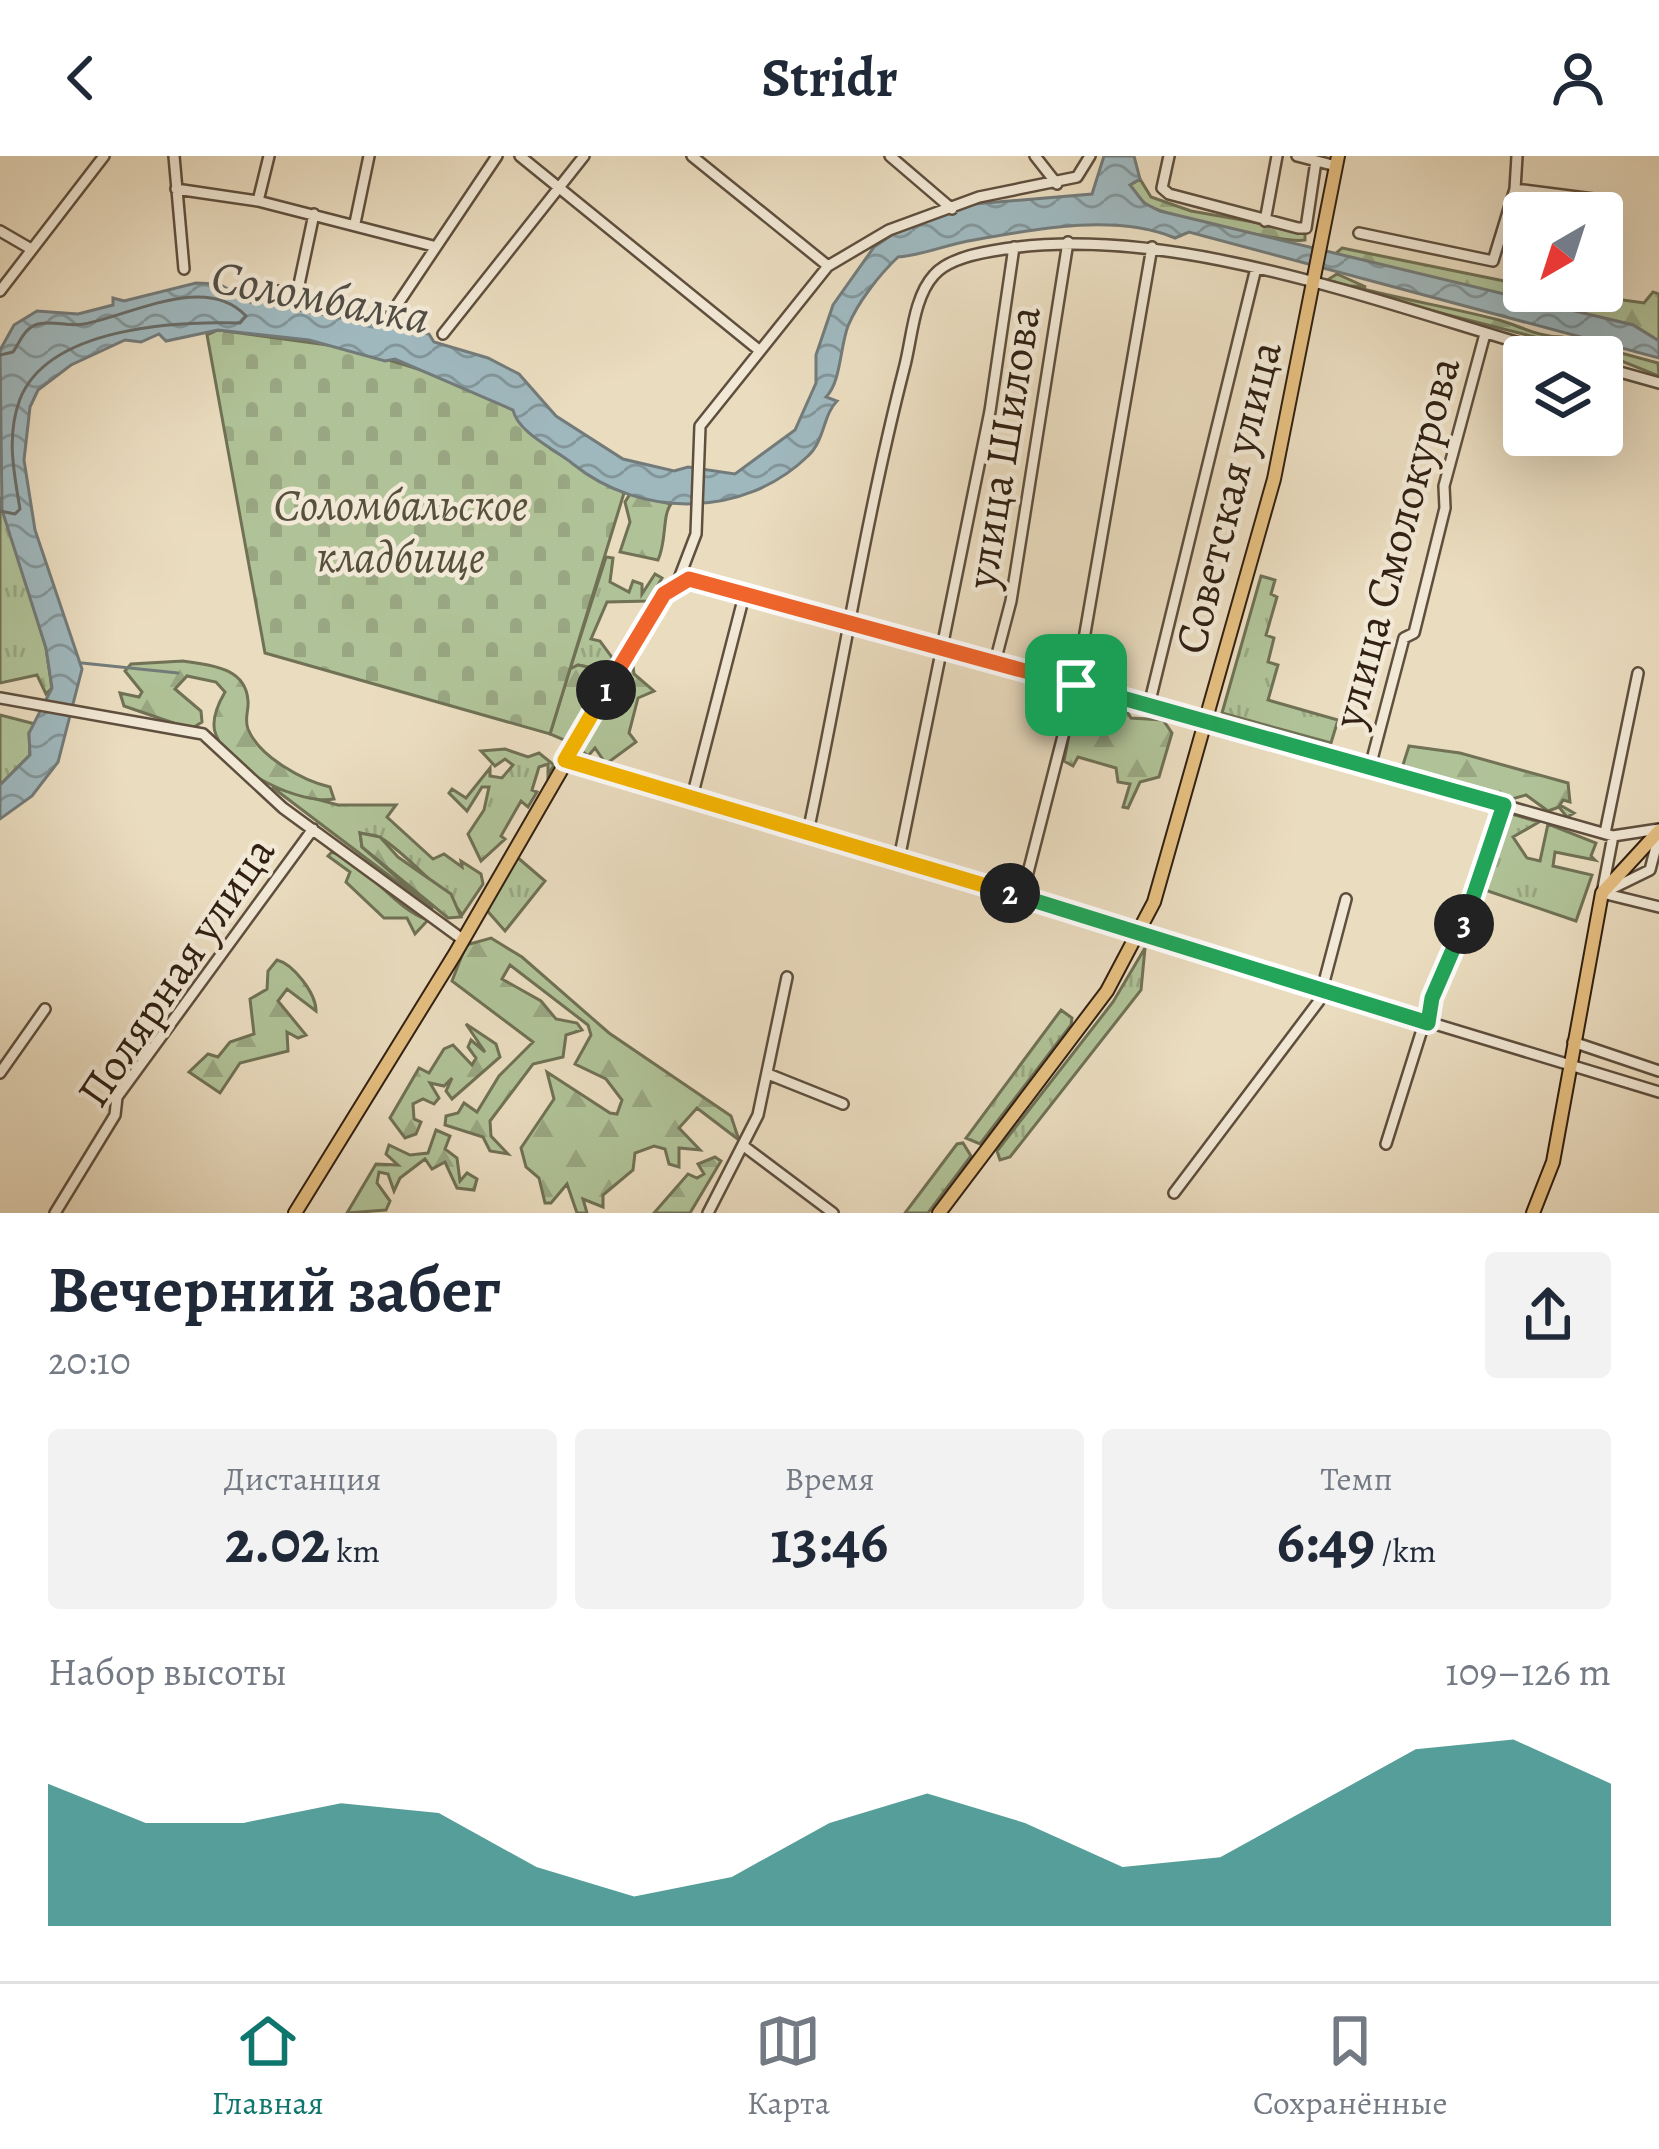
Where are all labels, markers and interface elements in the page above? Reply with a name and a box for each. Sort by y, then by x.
text: Stridr [761,41,898,115]
icon: back [48,45,114,111]
icon: person [1545,45,1611,111]
north arrow [1503,192,1623,312]
map controls [1503,192,1623,456]
water label: Соломбалка [206,243,436,350]
street label: улица Шилова [950,301,1056,594]
street label: Советская улица [1159,334,1297,660]
button: layers [1503,336,1623,456]
street label: улица Смолокурова [1316,350,1475,735]
park label: Соломбальское кладбище [274,474,528,588]
pin [1025,634,1127,736]
icon: arrive [1043,652,1109,718]
pin: 1 [576,660,636,720]
text: 1 [600,667,612,712]
street label: Полярная улица [62,824,289,1119]
pin: 2 [980,863,1040,923]
text: 2 [1002,870,1018,915]
pin: 3 [1434,894,1494,954]
text: 3 [1457,901,1471,946]
text: Вечерний забег [48,1244,501,1334]
button: share [1485,1252,1611,1378]
text: 20:10 [48,1334,131,1387]
text: Дистанция [224,1456,381,1501]
text: Время [785,1456,874,1501]
text: Темп [1321,1456,1392,1501]
text: 2.02 [225,1501,330,1583]
text: 13:46 [771,1501,888,1583]
text: 6:49 [1277,1501,1375,1583]
text: km [330,1528,380,1573]
text: /km [1375,1528,1436,1573]
text: Набор высоты [48,1645,287,1698]
text: 109–126 m [1445,1645,1611,1698]
tab: Главная [212,2008,324,2125]
tab: Карта [747,2008,830,2125]
tab: Сохранённые [1253,2008,1448,2125]

